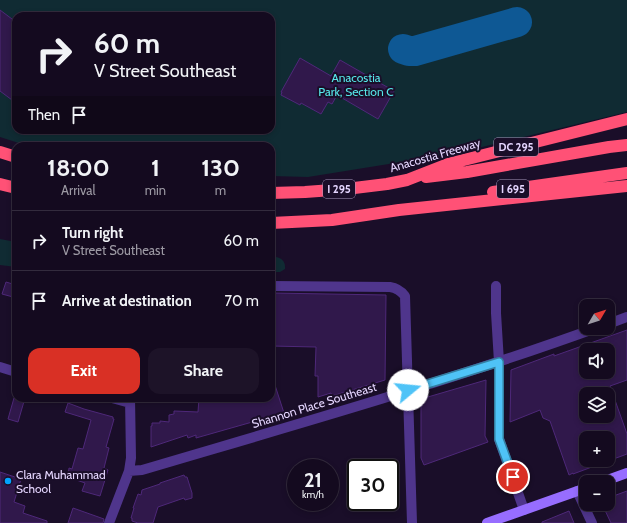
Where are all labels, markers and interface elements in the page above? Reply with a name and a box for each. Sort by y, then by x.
text: 60 m [94,26,160,60]
icon: right [28,28,80,80]
text: V Street Southeast [94,60,236,82]
park label: Anacostia Park, Section C [318,70,394,99]
icon: arrive [68,104,90,126]
text: Then [28,106,60,124]
street label: Anacostia Freeway [388,135,482,175]
road number: DC 295 [494,138,538,156]
text: 18:00 [47,153,110,182]
text: 1 [151,153,160,182]
text: 130 [201,153,240,182]
road number: I 295 [323,180,355,198]
road number: I 695 [497,180,529,198]
text: Arrival [61,182,96,198]
text: min [145,182,166,198]
text: m [215,182,226,198]
text: Turn right [62,224,123,242]
icon: right [28,230,50,252]
text: 60 m [223,232,259,250]
text: V Street Southeast [62,242,165,258]
icon: arrive [28,290,50,312]
text: Arrive at destination [62,292,192,310]
text: 70 m [225,292,259,310]
north arrow [579,299,615,335]
map controls [579,299,615,511]
button: sound [579,343,615,379]
button: Exit [28,348,140,394]
button: Share [148,348,259,394]
position arrow [387,369,429,411]
street label: Shannon Place Southeast [250,379,378,431]
button: layers [579,387,615,423]
button: + [579,431,615,467]
speed limit sign: 30 [347,459,399,511]
pin [496,460,530,494]
icon: arrive [502,466,524,488]
place label: Clara Muhammad School [16,467,106,496]
text: 21 [304,468,322,492]
button: − [579,475,615,511]
marker: Clara Muhammad School [3,476,13,486]
text: km/h [302,488,324,501]

